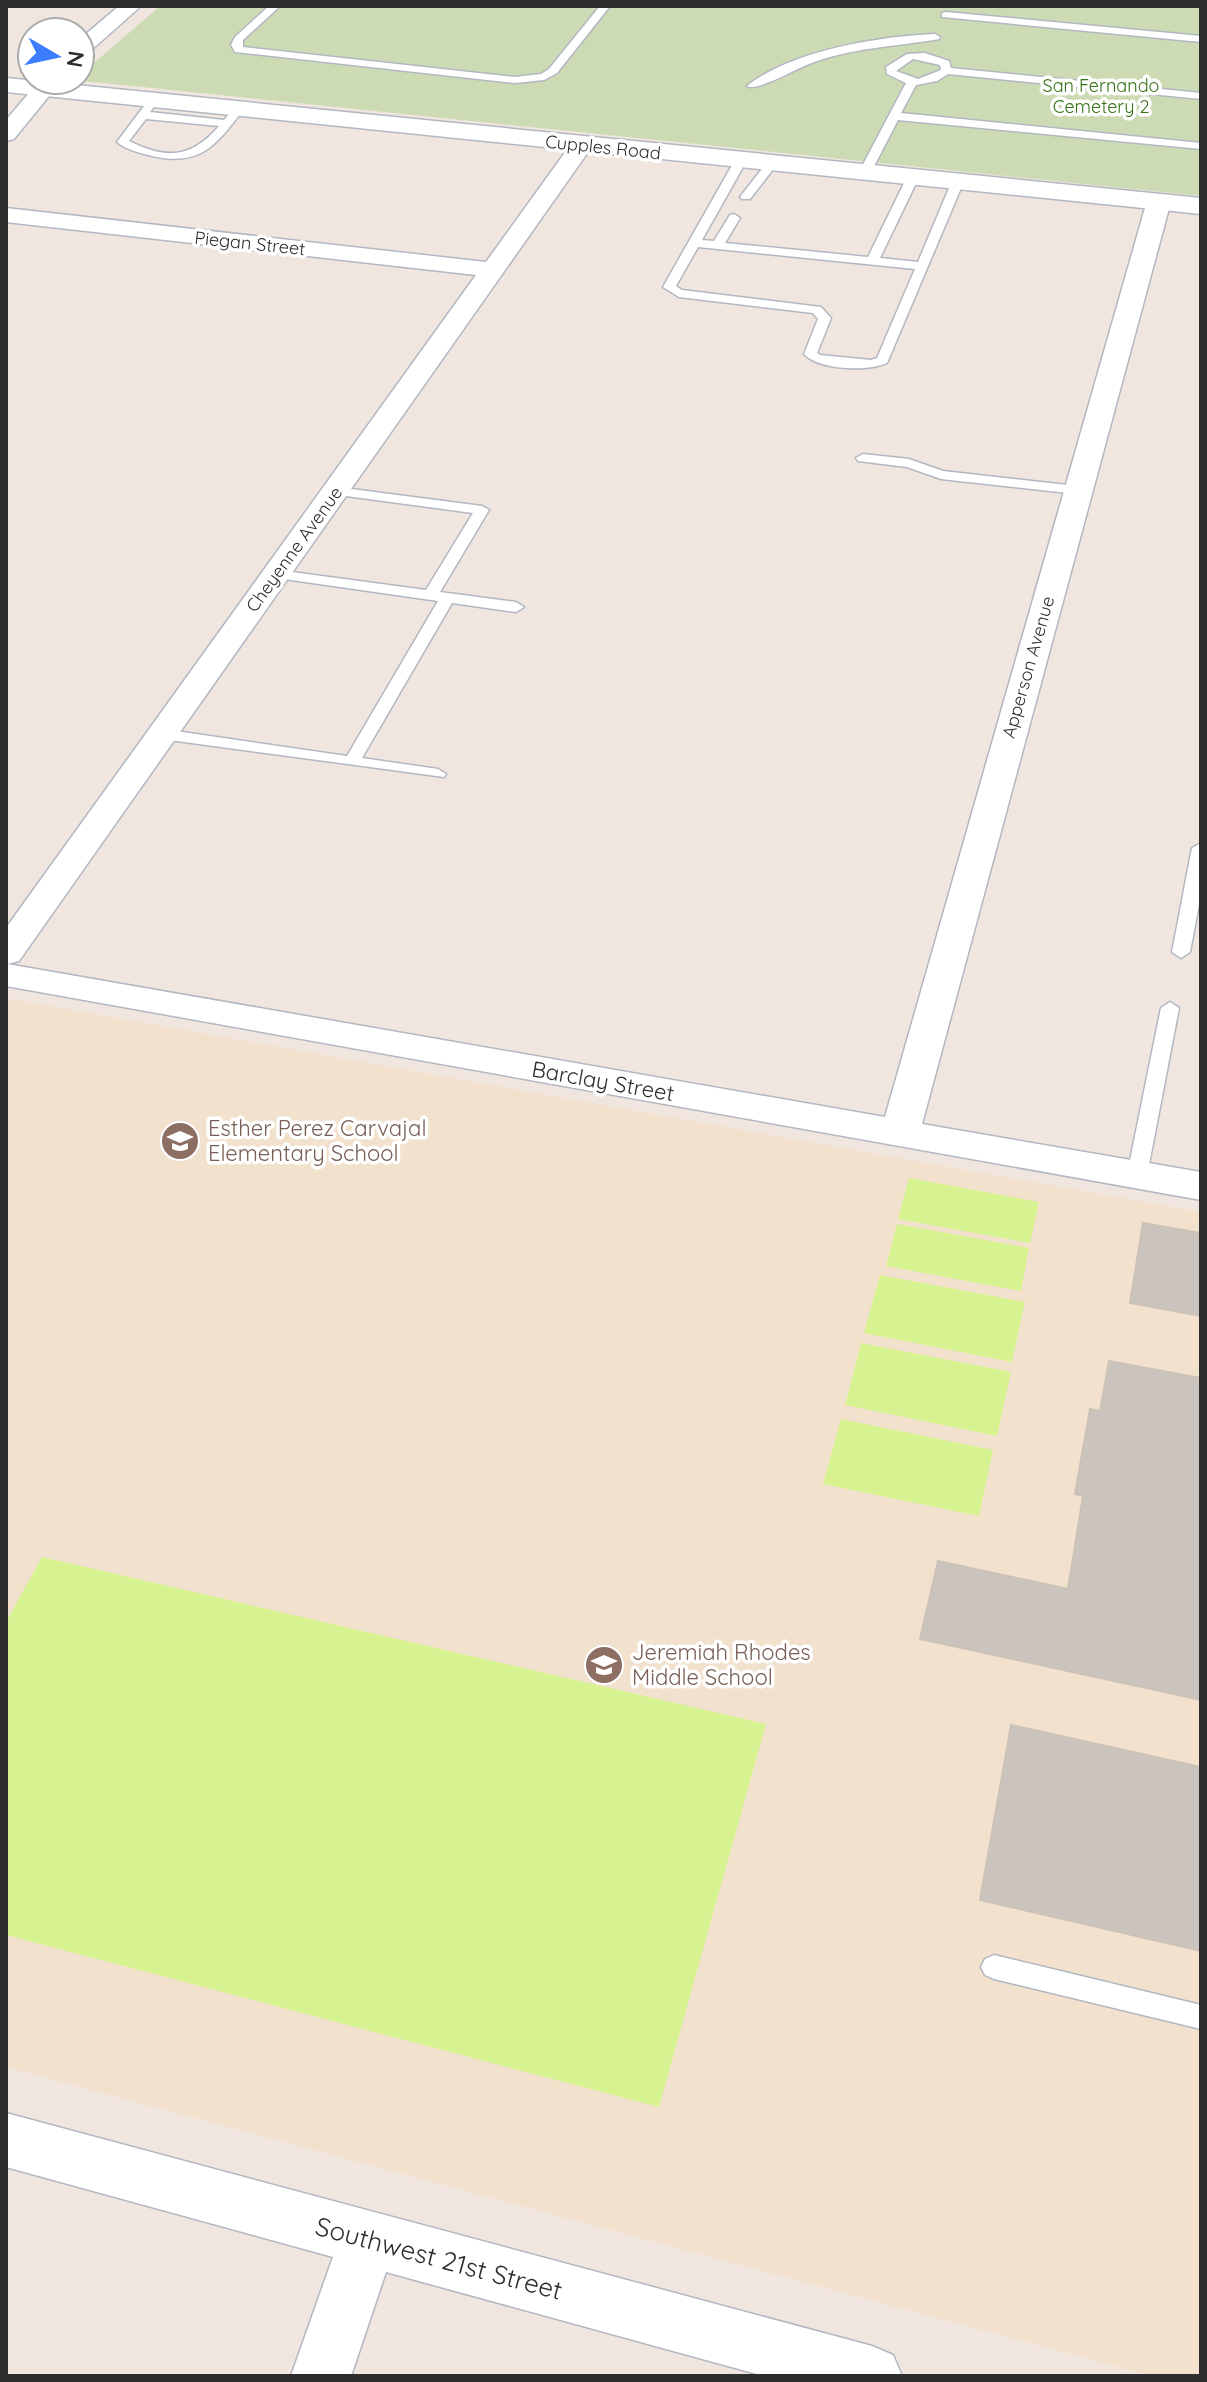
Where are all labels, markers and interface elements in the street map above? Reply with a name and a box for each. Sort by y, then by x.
north arrow [16,16,96,96]
text: N [61,49,91,69]
park label: San Fernando Cemetery 2 [1043,74,1159,118]
street label: Cupples Road [544,130,662,164]
street label: Piegan Street [193,226,307,260]
street label: Cheyenne Avenue [241,482,347,616]
street label: Apperson Avenue [997,593,1059,741]
street label: Barclay Street [530,1055,676,1107]
place label: Esther Perez Carvajal Elementary School [208,1114,426,1167]
school or university icon: Esther Perez Carvajal Elementary School [159,1120,201,1162]
place label: Jeremiah Rhodes Middle School [632,1638,811,1691]
school or university icon: Jeremiah Rhodes Middle School [583,1644,625,1686]
street label: Southwest 21st Street [312,2209,566,2307]

